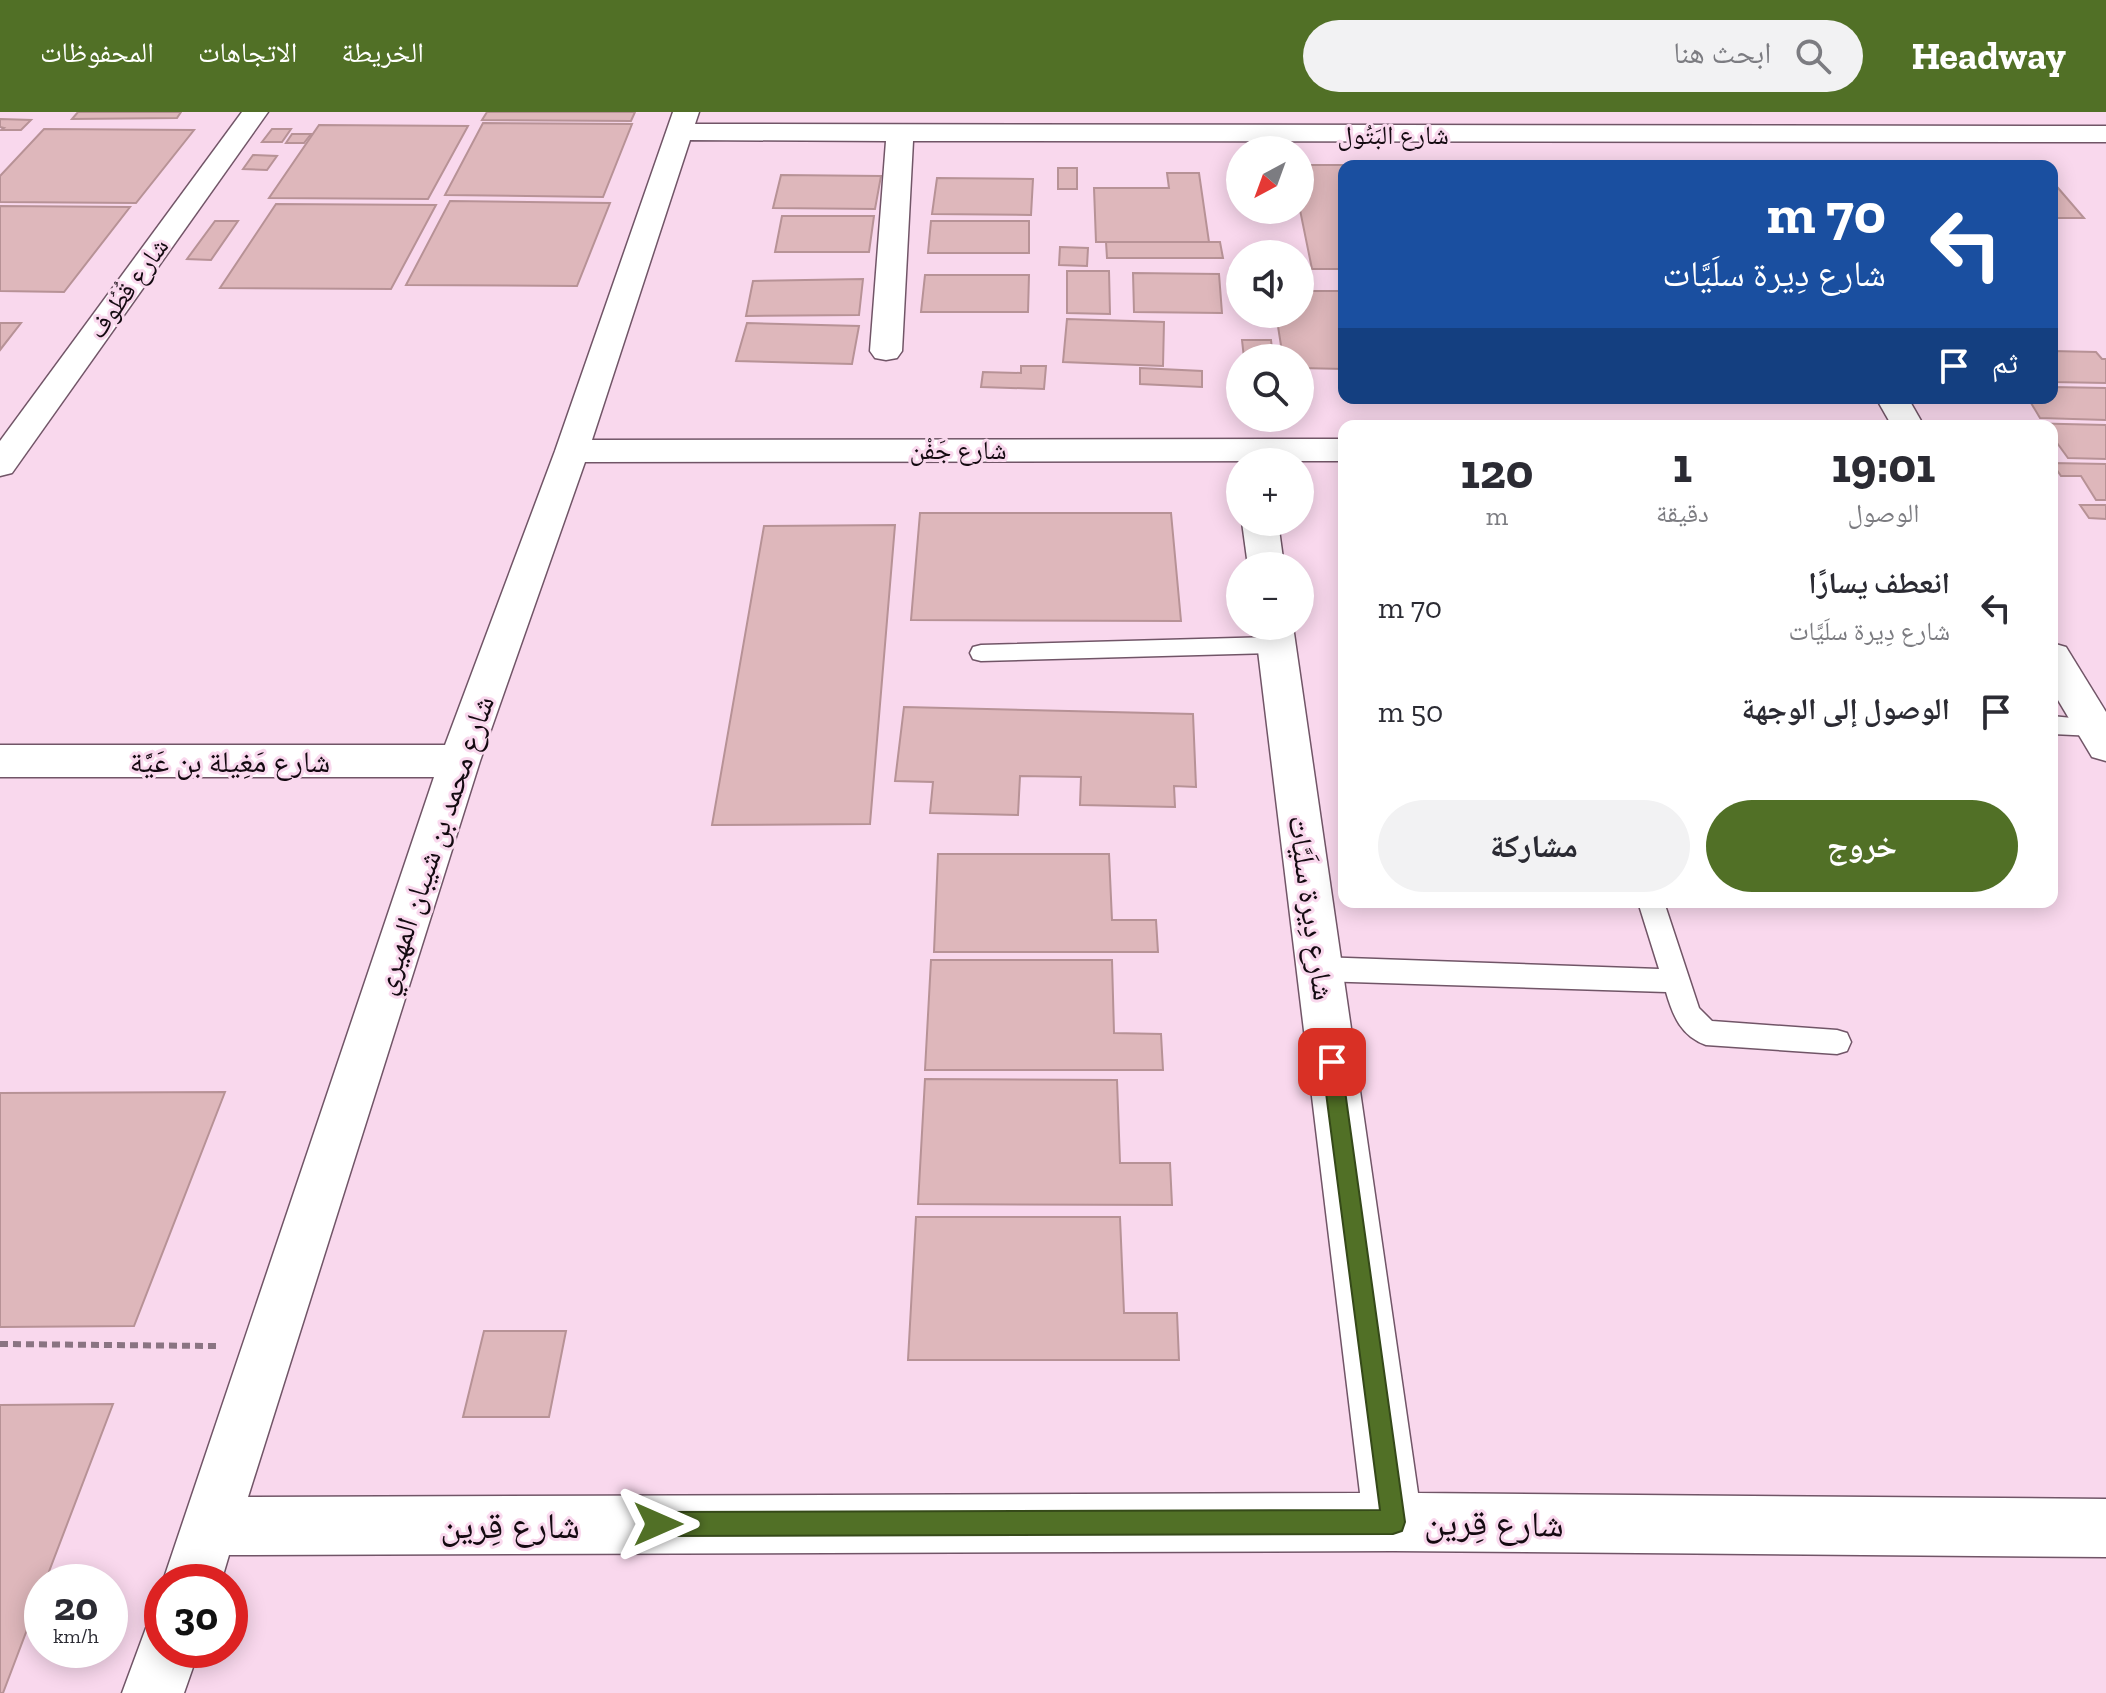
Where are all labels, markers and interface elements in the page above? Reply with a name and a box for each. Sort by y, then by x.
search box [1303,20,1863,92]
text: Headway [1911,33,2066,79]
icon: search [1791,34,1835,78]
text: ابحث هنا [1673,35,1771,71]
text: المحفوظات [40,36,154,69]
text: الاتجاهات [198,36,297,69]
text: الخريطة [341,36,424,69]
street label: شارع البَتُول [1337,119,1449,151]
north arrow [1226,136,1314,224]
map controls [1226,136,1314,640]
text: 70 m [1766,180,1886,247]
icon: left [1914,192,2018,296]
street label: شارع قُطُوف [81,231,175,345]
button: sound [1226,240,1314,328]
text: شارع دِيرة سلَيَّات [1662,252,1886,295]
button: search [1226,344,1314,432]
icon: arrive [1932,344,1976,388]
text: ثم [1992,345,2018,381]
street label: شارع جَفْن [909,434,1007,466]
text: 1 [1673,437,1692,494]
text: 19:01 [1831,437,1935,494]
text: 120 [1461,443,1533,500]
button: + [1226,448,1314,536]
text: دقيقة [1656,497,1709,529]
text: الوصول [1847,497,1919,529]
text: m [1486,500,1508,532]
button: − [1226,552,1314,640]
text: انعطف يسارًا [1808,565,1950,601]
icon: left [1974,586,2018,630]
text: 70 m [1378,590,1442,626]
text: شارع دِيرة سلَيَّات [1788,615,1950,647]
icon: arrive [1974,690,2018,734]
street label: شارع محمد بن شيبان المهيري [366,691,507,1001]
text: الوصول إلى الوجهة [1742,691,1950,727]
text: 50 m [1378,694,1443,730]
street label: شارع مَغِيلة بن عَيَّة [130,744,330,781]
button: مشاركة [1378,800,1690,892]
button: خروج [1706,800,2018,892]
street label: شارع دِيرة سلَيَّات [1279,813,1342,1003]
pin [1298,1028,1366,1096]
icon: arrive [1310,1040,1354,1084]
position arrow [616,1482,700,1566]
street label: شارع قِرين [1424,1500,1564,1547]
street label: شارع قِرين [440,1504,580,1548]
speed limit sign: 30 [144,1564,248,1668]
text: 20 [54,1582,98,1630]
text: km/h [53,1624,99,1648]

